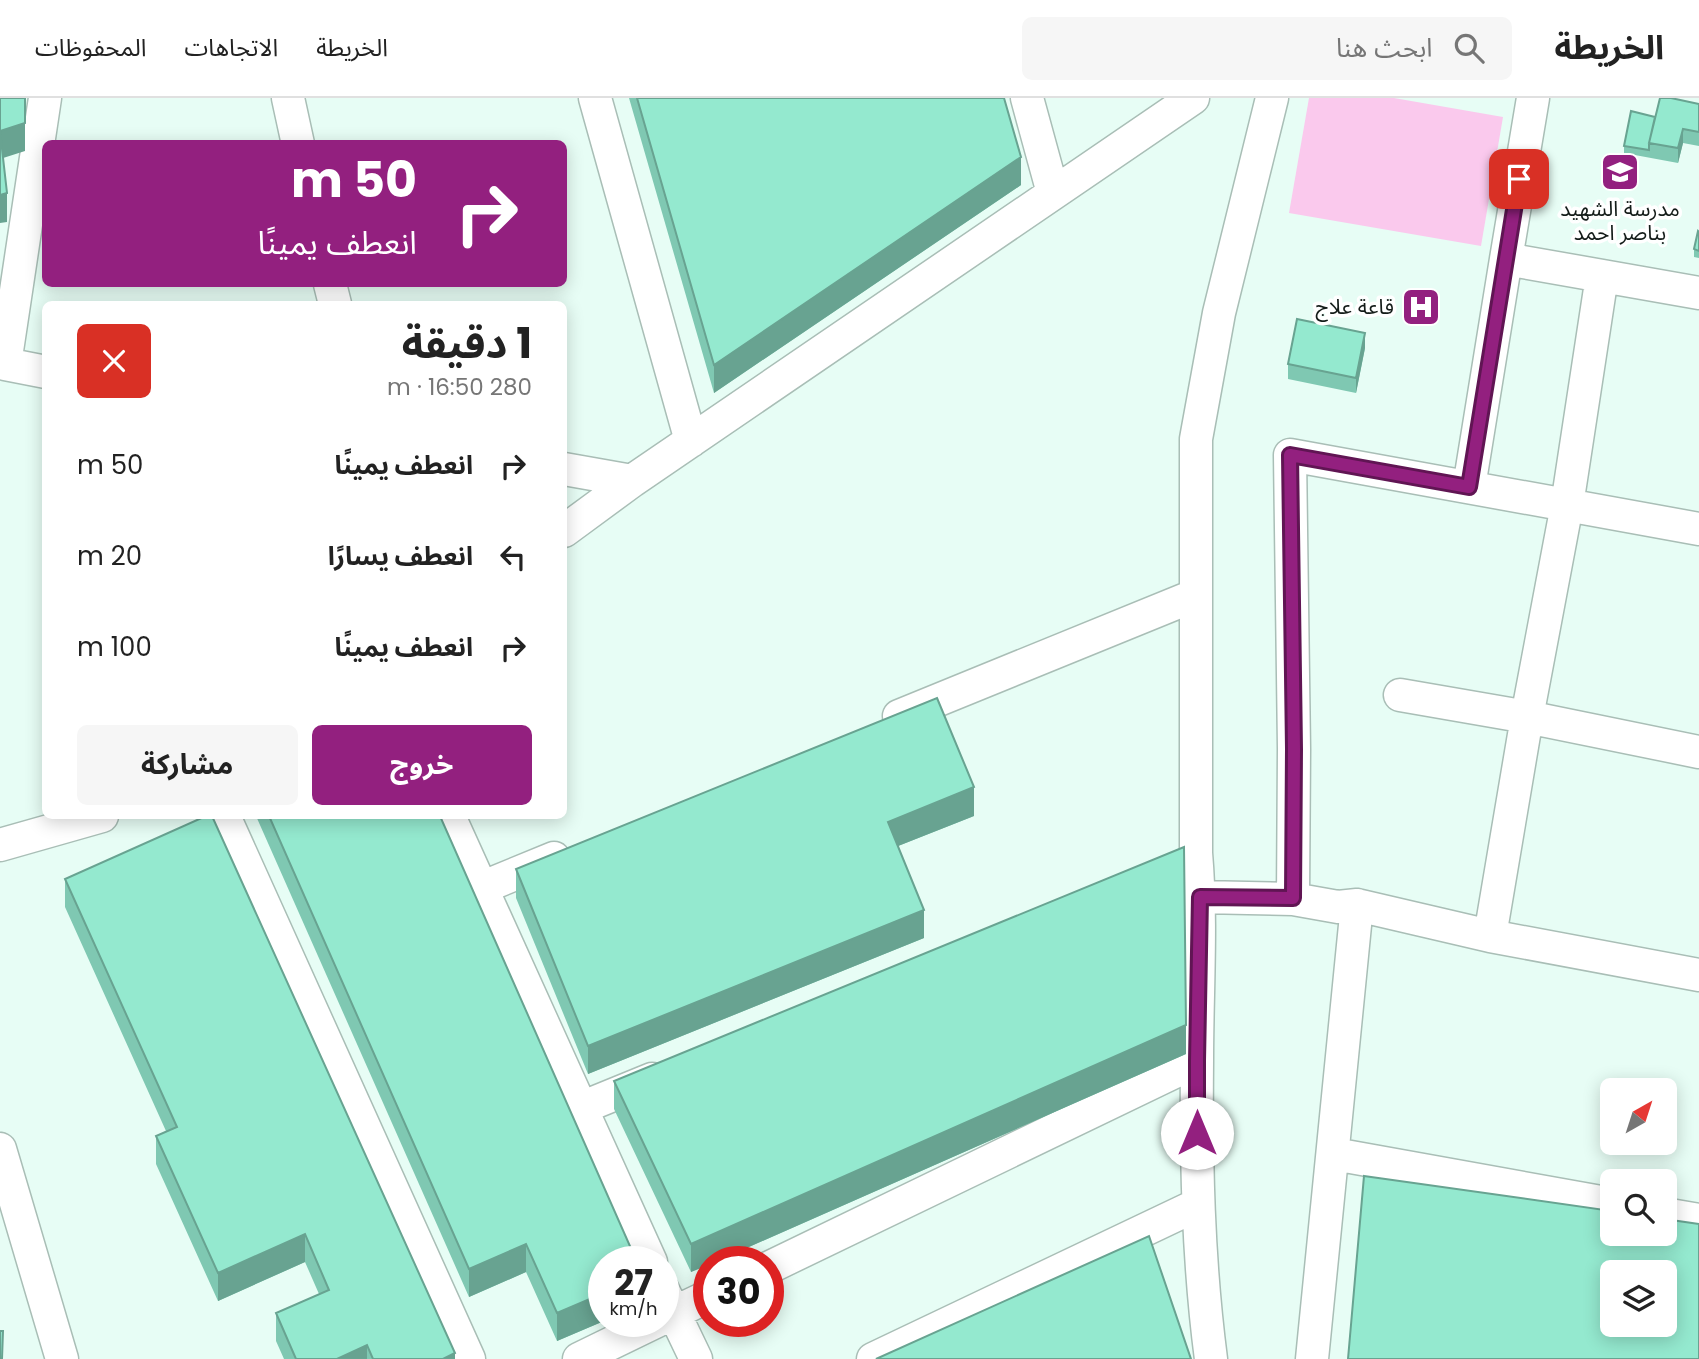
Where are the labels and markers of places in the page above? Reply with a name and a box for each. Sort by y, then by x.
pin [1489,149,1549,209]
school or university icon: مدرسة الشهيد بناصر احمد [1599,151,1641,193]
place label: مدرسة الشهيد بناصر احمد [1560,194,1680,247]
hospital icon: قاعة علاج [1400,286,1442,328]
place label: قاعة علاج [1316,292,1394,322]

